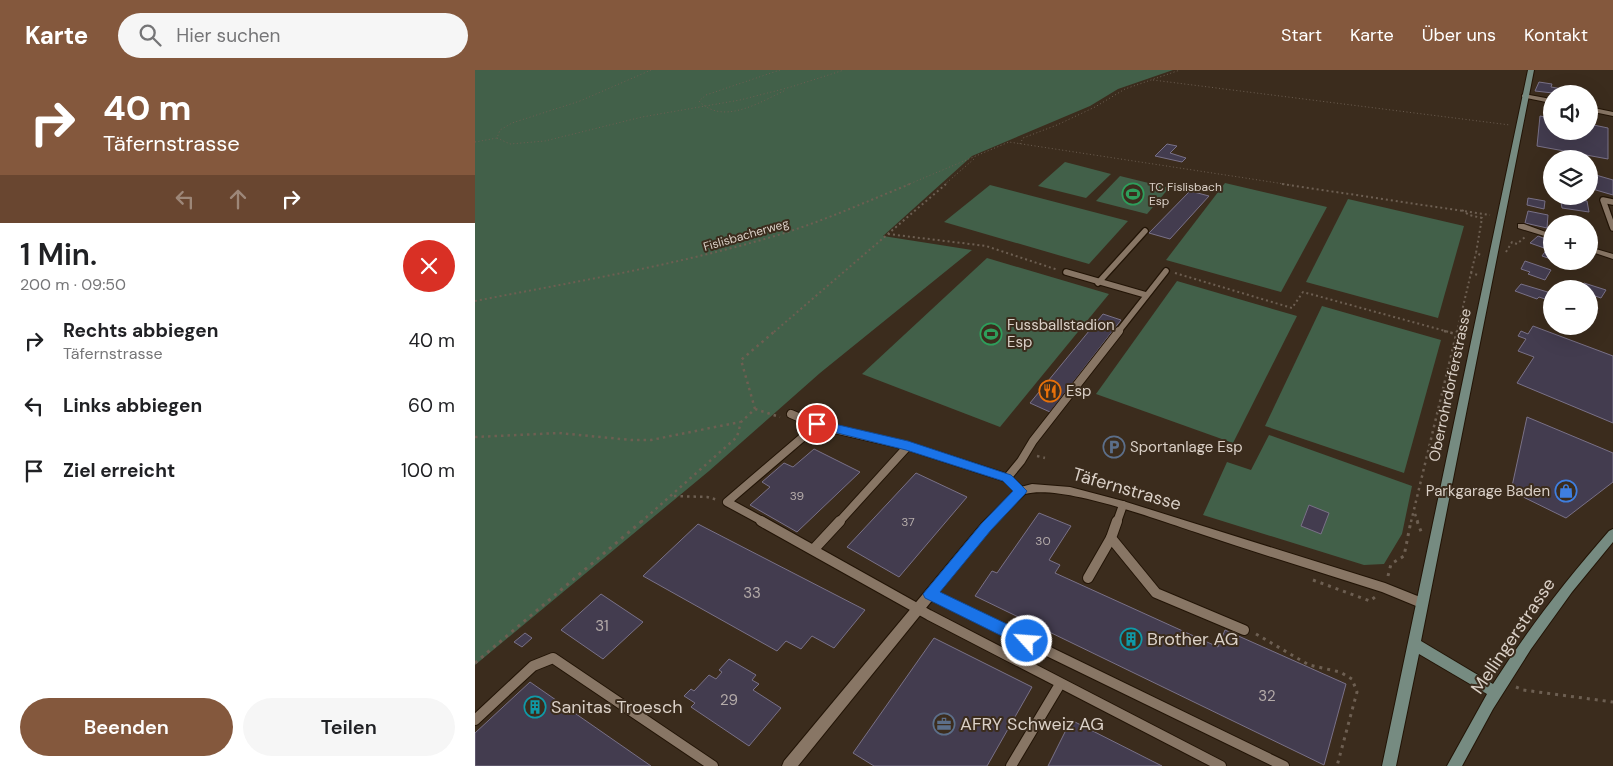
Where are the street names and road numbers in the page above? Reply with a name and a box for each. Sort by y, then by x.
street label: Fislisbacherweg [701,215,791,255]
street label: Oberrohrdorferstrasse [1424,307,1476,463]
street label: Täfernstrasse [1070,462,1184,516]
street label: Mellingerstrasse [1465,573,1561,699]

